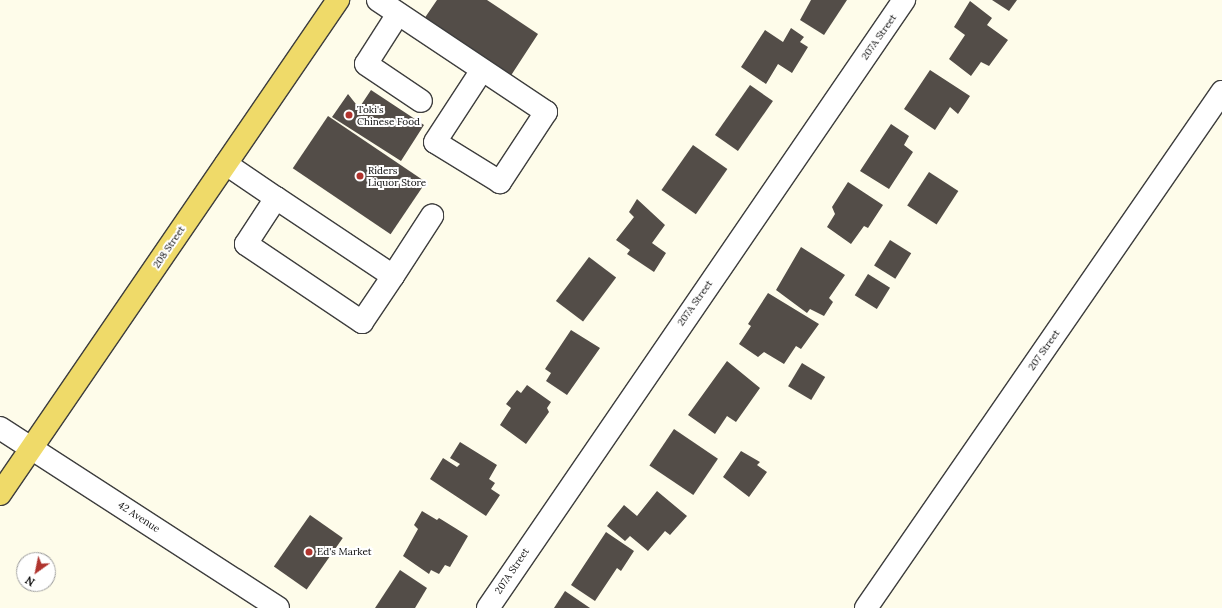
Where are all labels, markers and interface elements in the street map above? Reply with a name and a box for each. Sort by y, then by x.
street label: 207A Street [859,12,899,62]
place label: Toki's Chinese Food [357,103,420,126]
marker: Toki's Chinese Food [344,110,354,120]
place label: Riders Liquor Store [368,164,426,188]
marker: Riders Liquor Store [355,171,365,181]
street label: 208 Street [151,224,187,270]
street label: 207A Street [675,278,715,328]
street label: 207 Street [1026,327,1062,373]
street label: 42 Avenue [116,499,162,535]
place label: Ed's Market [317,546,372,558]
street label: 207A Street [492,546,532,596]
marker: Ed's Market [304,547,314,557]
north arrow [16,552,56,592]
text: N [23,573,37,589]

